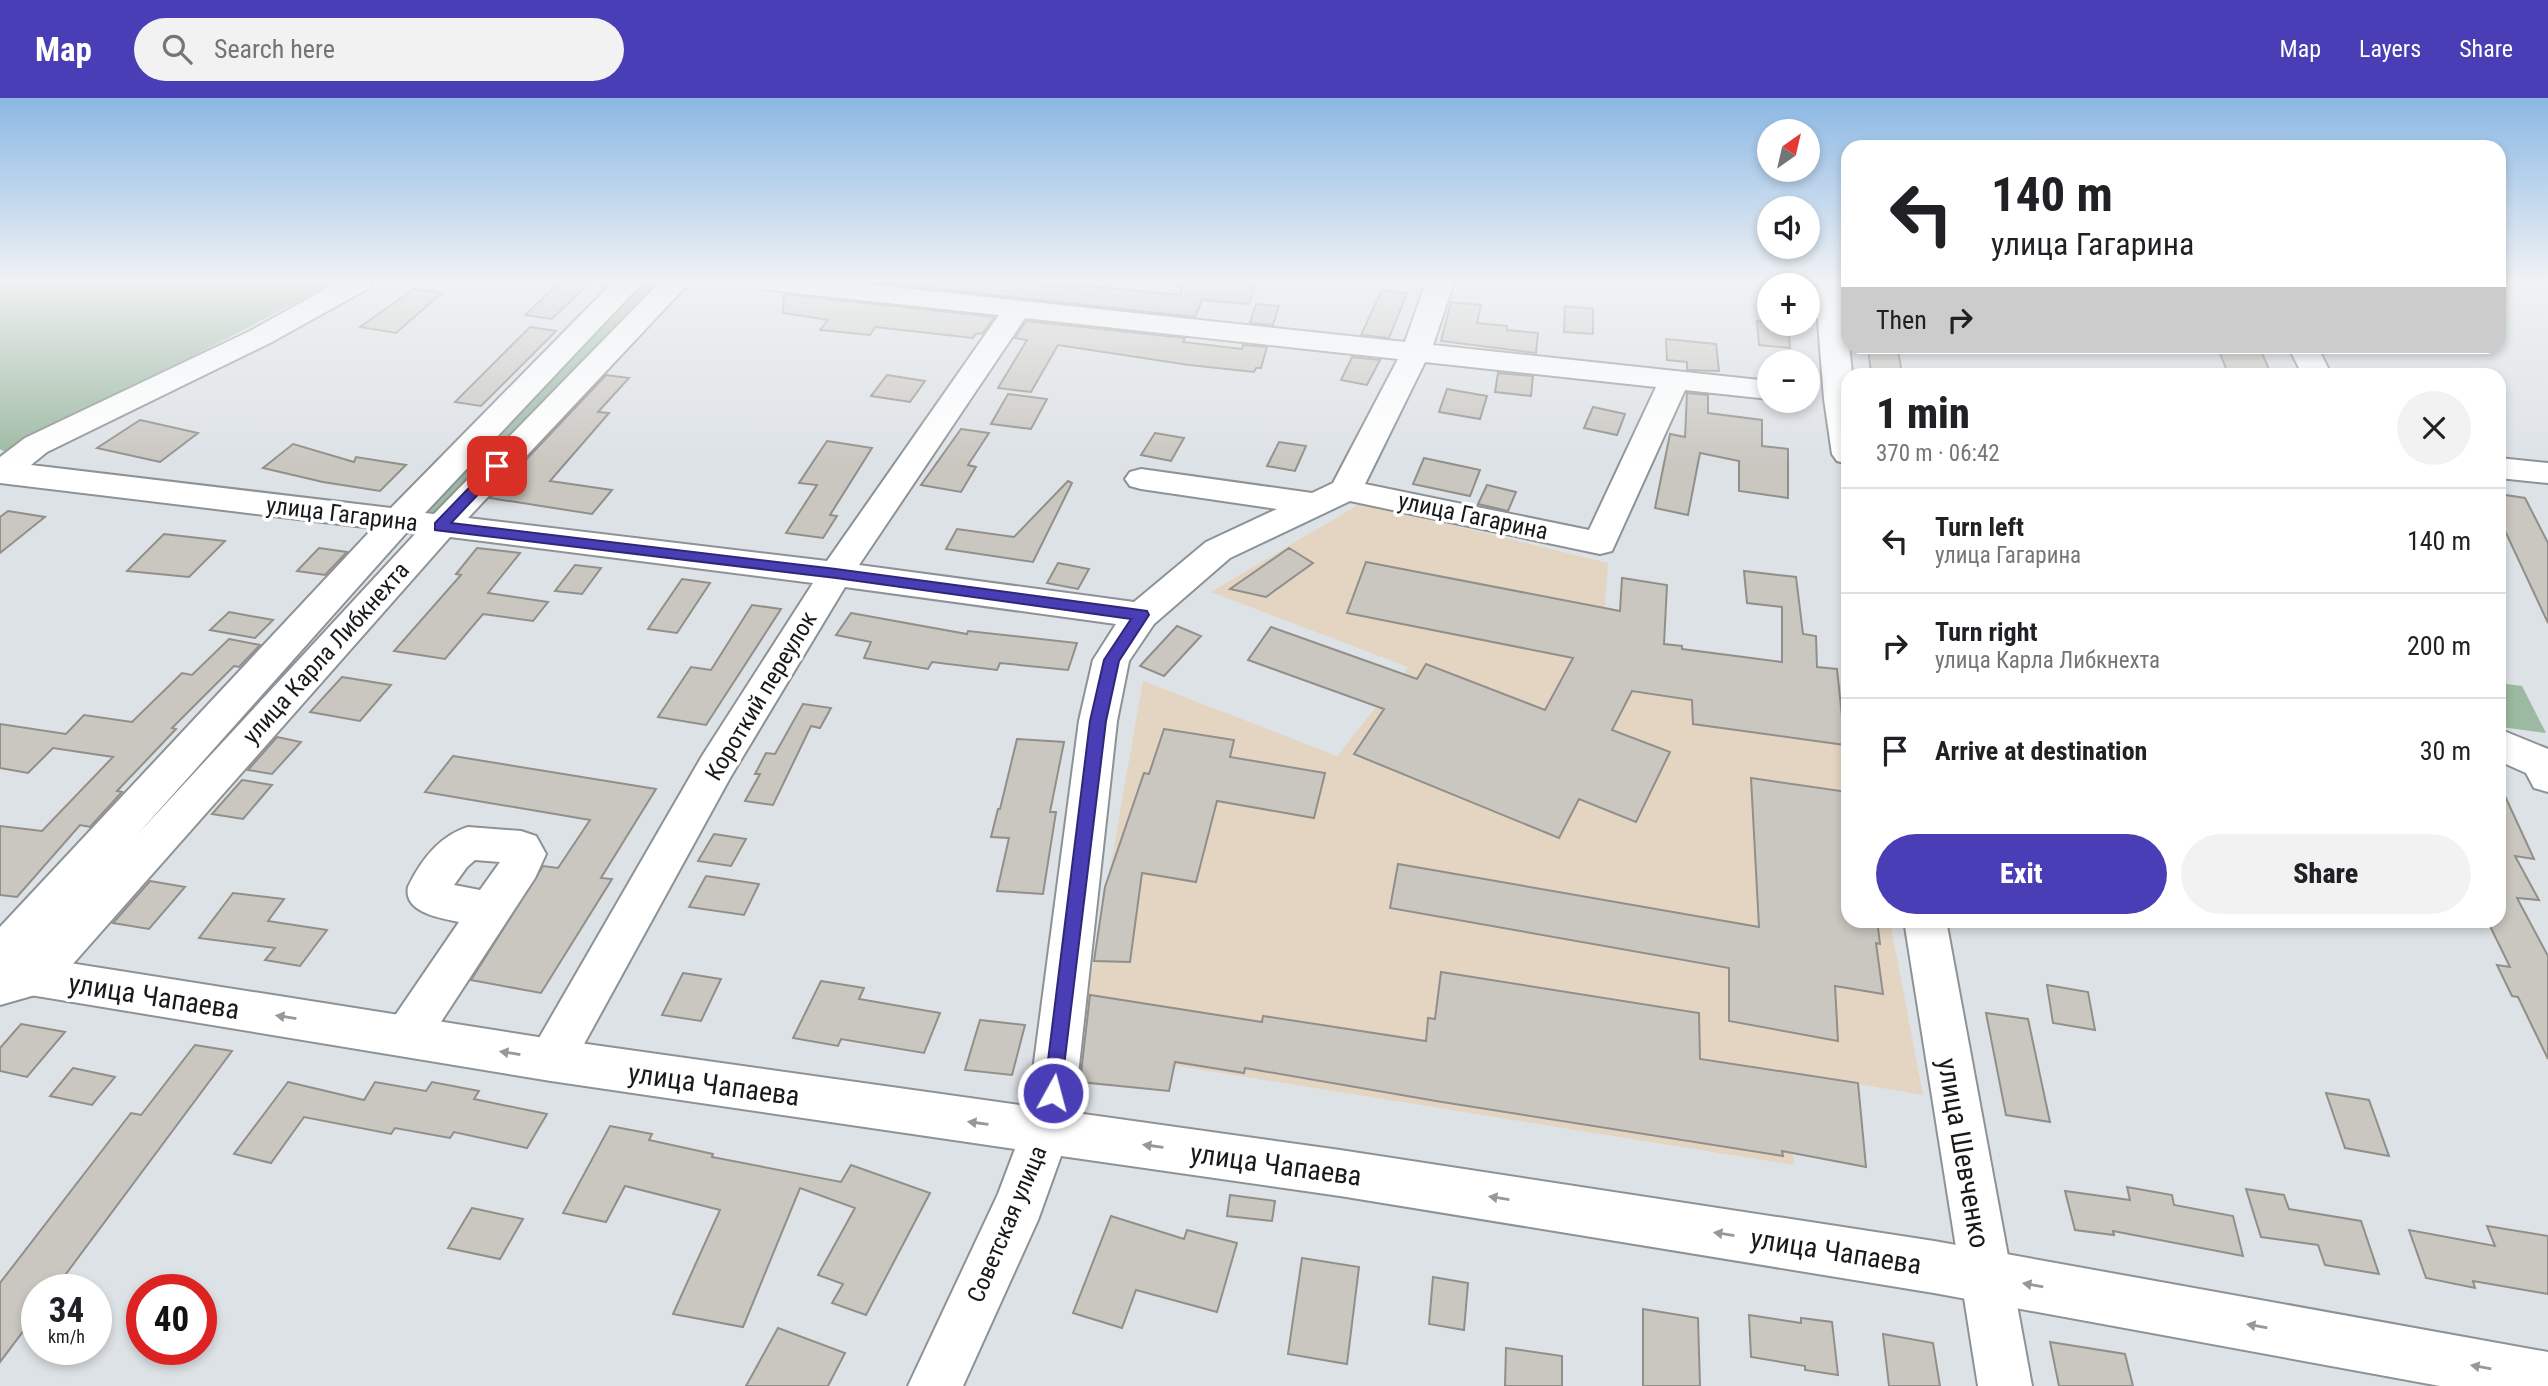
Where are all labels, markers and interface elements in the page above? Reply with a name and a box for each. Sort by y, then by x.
search box [134,18,624,81]
text: Map [35,30,92,69]
icon: search [158,30,196,68]
text: Search here [214,34,335,64]
text: Map [2280,35,2321,63]
text: Layers [2359,35,2421,63]
text: Share [2459,35,2513,63]
north arrow [1757,119,1820,182]
map controls [1757,119,1820,413]
text: 140 m [1991,166,2113,223]
icon: left [1876,168,1967,259]
button: sound [1757,196,1820,259]
text: улица Гагарина [1991,225,2194,263]
button: + [1757,273,1820,336]
icon: right [1941,301,1979,339]
text: Then [1876,305,1927,335]
button: − [1757,350,1820,413]
text: 1 min [1876,389,1970,438]
button: close [2397,391,2471,465]
pin [467,436,527,496]
text: 370 m · 06:42 [1876,440,2000,467]
icon: arrive [478,447,516,485]
street label: улица Гагарина [1396,486,1550,546]
street label: улица Гагарина [265,491,419,537]
text: Turn left [1935,512,2024,542]
icon: left [1876,522,1914,560]
text: 140 m [2407,526,2471,556]
text: улица Гагарина [1935,542,2081,569]
street label: улица Карла Либкнехта [237,556,415,750]
street label: Короткий переулок [699,606,823,786]
text: Turn right [1935,617,2037,647]
icon: right [1876,627,1914,665]
text: 200 m [2407,631,2471,661]
text: улица Карла Либкнехта [1935,647,2160,674]
icon: arrive [1876,732,1914,770]
text: Arrive at destination [1935,736,2147,766]
text: 30 m [2420,736,2471,766]
button: Exit [1876,834,2167,914]
button: Share [2181,834,2471,914]
street label: улица Чапаева [66,967,242,1026]
one-way arrow [275,1011,297,1022]
one-way arrow [499,1047,521,1058]
street label: улица Чапаева [626,1056,802,1113]
position arrow [1016,1056,1090,1130]
street label: улица Шевченко [1931,1056,1996,1251]
one-way arrow [967,1117,989,1128]
street label: улица Чапаева [1188,1136,1364,1193]
street label: Советская улица [961,1141,1053,1307]
one-way arrow [1142,1141,1164,1152]
one-way arrow [1488,1192,1510,1203]
street label: улица Чапаева [1748,1222,1924,1281]
one-way arrow [1713,1228,1735,1239]
speed limit sign: 40 [126,1274,217,1365]
one-way arrow [2022,1279,2044,1290]
text: 34 [49,1290,84,1331]
one-way arrow [2246,1320,2268,1331]
text: km/h [48,1326,85,1347]
one-way arrow [2470,1361,2492,1372]

